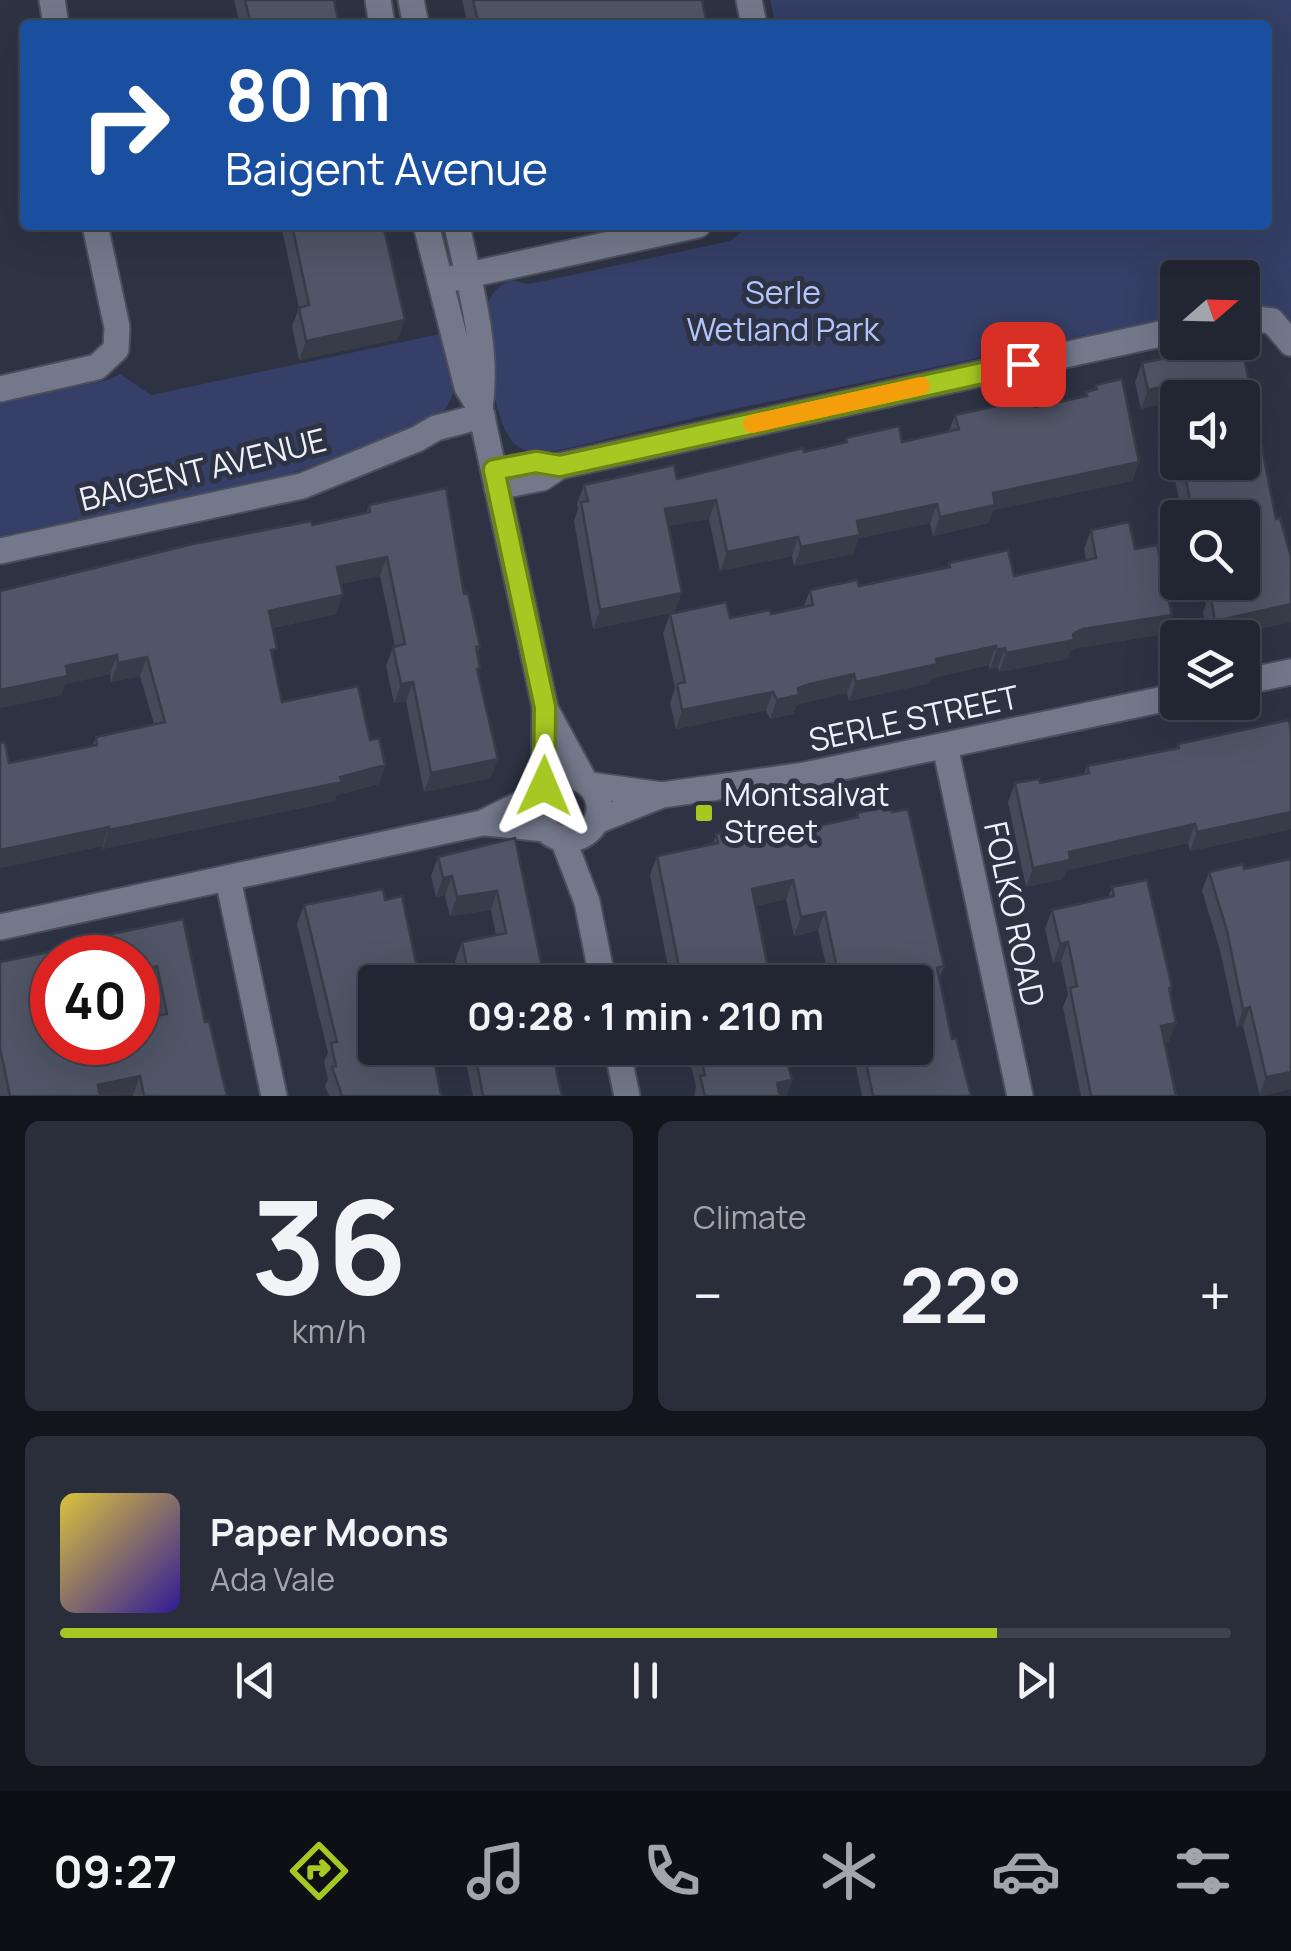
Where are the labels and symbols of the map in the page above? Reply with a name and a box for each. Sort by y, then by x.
north arrow [1160,260,1260,360]
park label: Serle Wetland Park [687,270,881,351]
pin [981,322,1066,407]
street label: BAIGENT AVENUE [75,417,331,521]
street label: SERLE STREET [805,674,1023,762]
position arrow [492,734,596,838]
place label: Montsalvat Street [724,772,890,853]
marker: Montsalvat Street [693,802,715,824]
street label: FOLKO ROAD [974,818,1056,1010]
speed limit sign: 40 [30,935,160,1065]

